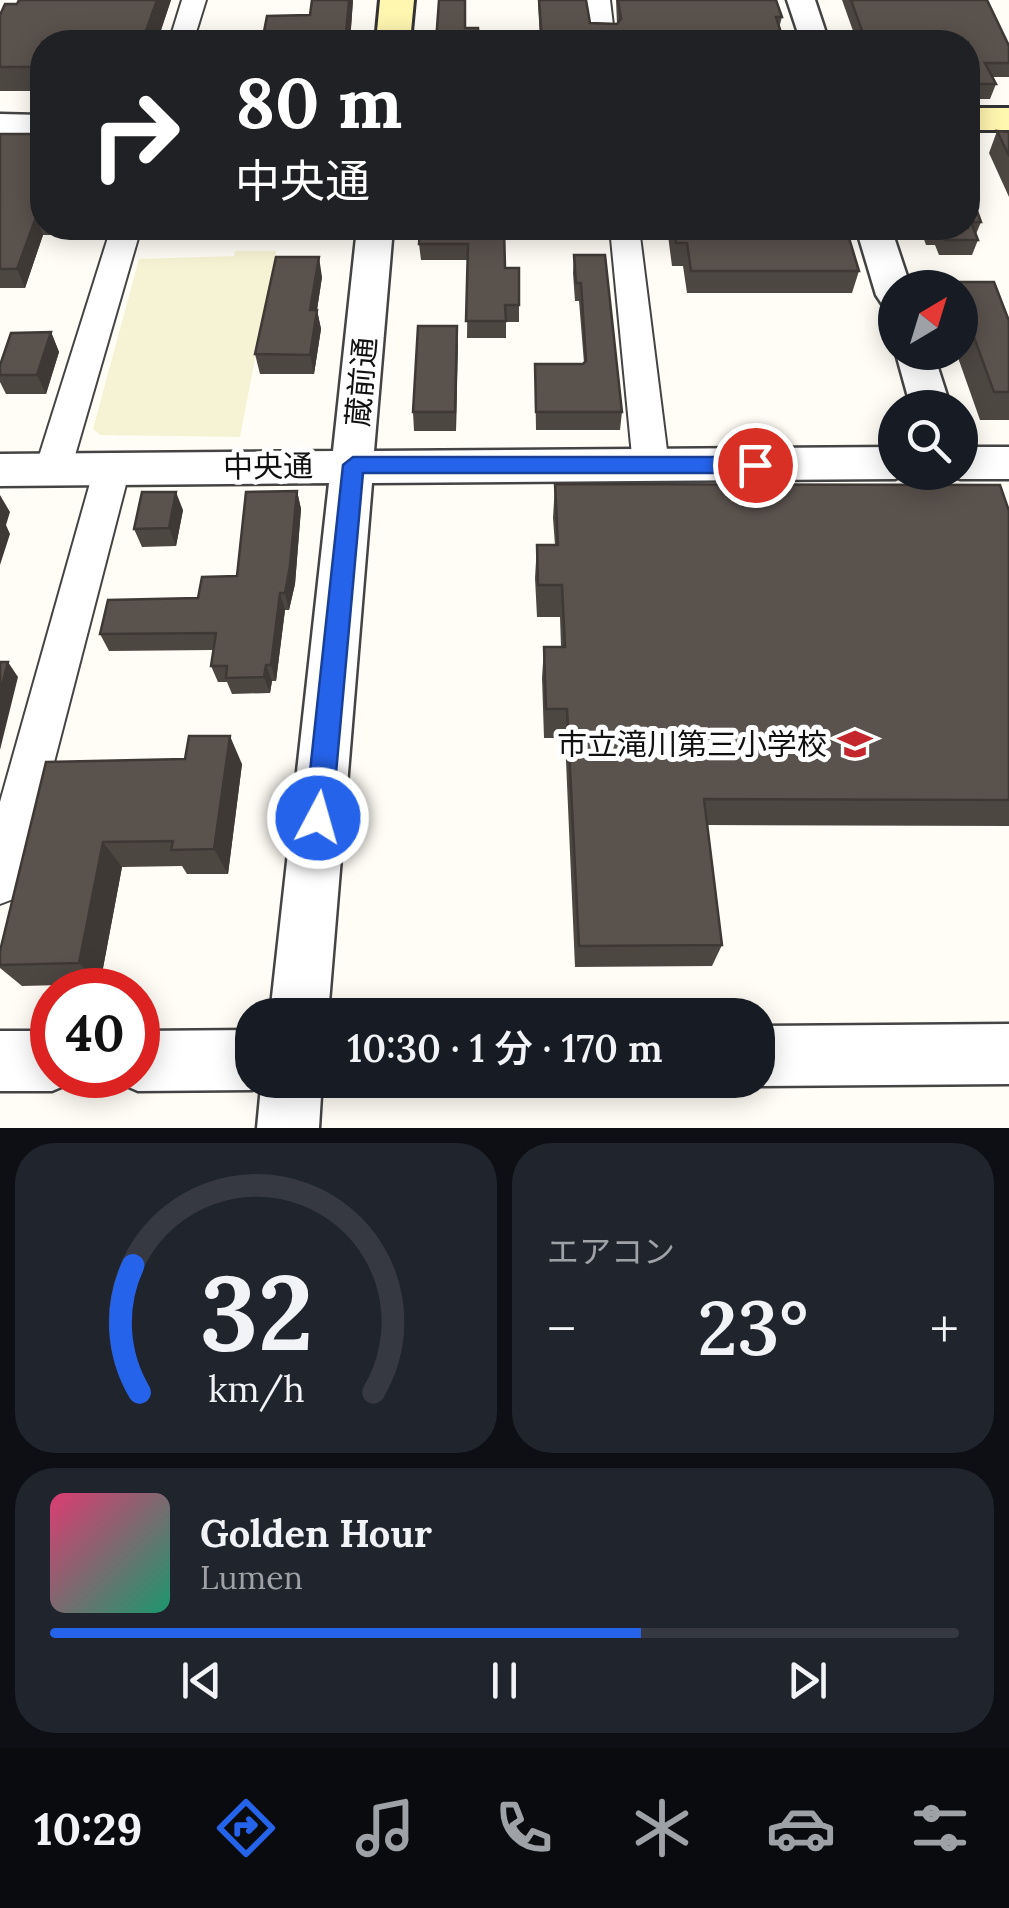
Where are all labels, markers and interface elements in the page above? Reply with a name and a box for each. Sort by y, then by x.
text: 80 m [235,58,402,147]
icon: right [70,70,200,200]
text: 中央通 [235,152,370,209]
north arrow [878,270,978,370]
map controls [878,270,978,490]
street label: 蔵前通 [338,336,384,428]
button: search [878,390,978,490]
pin [713,423,798,508]
icon: arrive [728,438,783,493]
street label: 中央通 [223,446,313,486]
place label: 市立滝川第三小学校 [557,725,827,763]
school or university icon: 市立滝川第三小学校 [836,725,874,763]
position arrow [266,766,370,870]
speed limit sign: 40 [30,968,160,1098]
text: 10:30 · 1 分 · 170 m [347,1024,663,1072]
text: エアコン [547,1231,675,1272]
text: 32 [199,1245,313,1378]
text: 23° [698,1280,808,1376]
text: − [547,1294,576,1364]
text: + [930,1294,959,1364]
text: km/h [208,1366,304,1412]
text: Golden Hour [200,1509,432,1557]
text: Lumen [200,1557,303,1598]
icon: previous [174,1653,229,1708]
icon: pause [477,1653,532,1708]
icon: next [780,1653,835,1708]
icon: directions [211,1793,281,1863]
icon: music [350,1793,420,1863]
icon: phone [489,1793,559,1863]
icon: climate [627,1793,697,1863]
icon: car [766,1793,836,1863]
icon: filters [905,1793,975,1863]
text: 10:29 [34,1800,142,1857]

